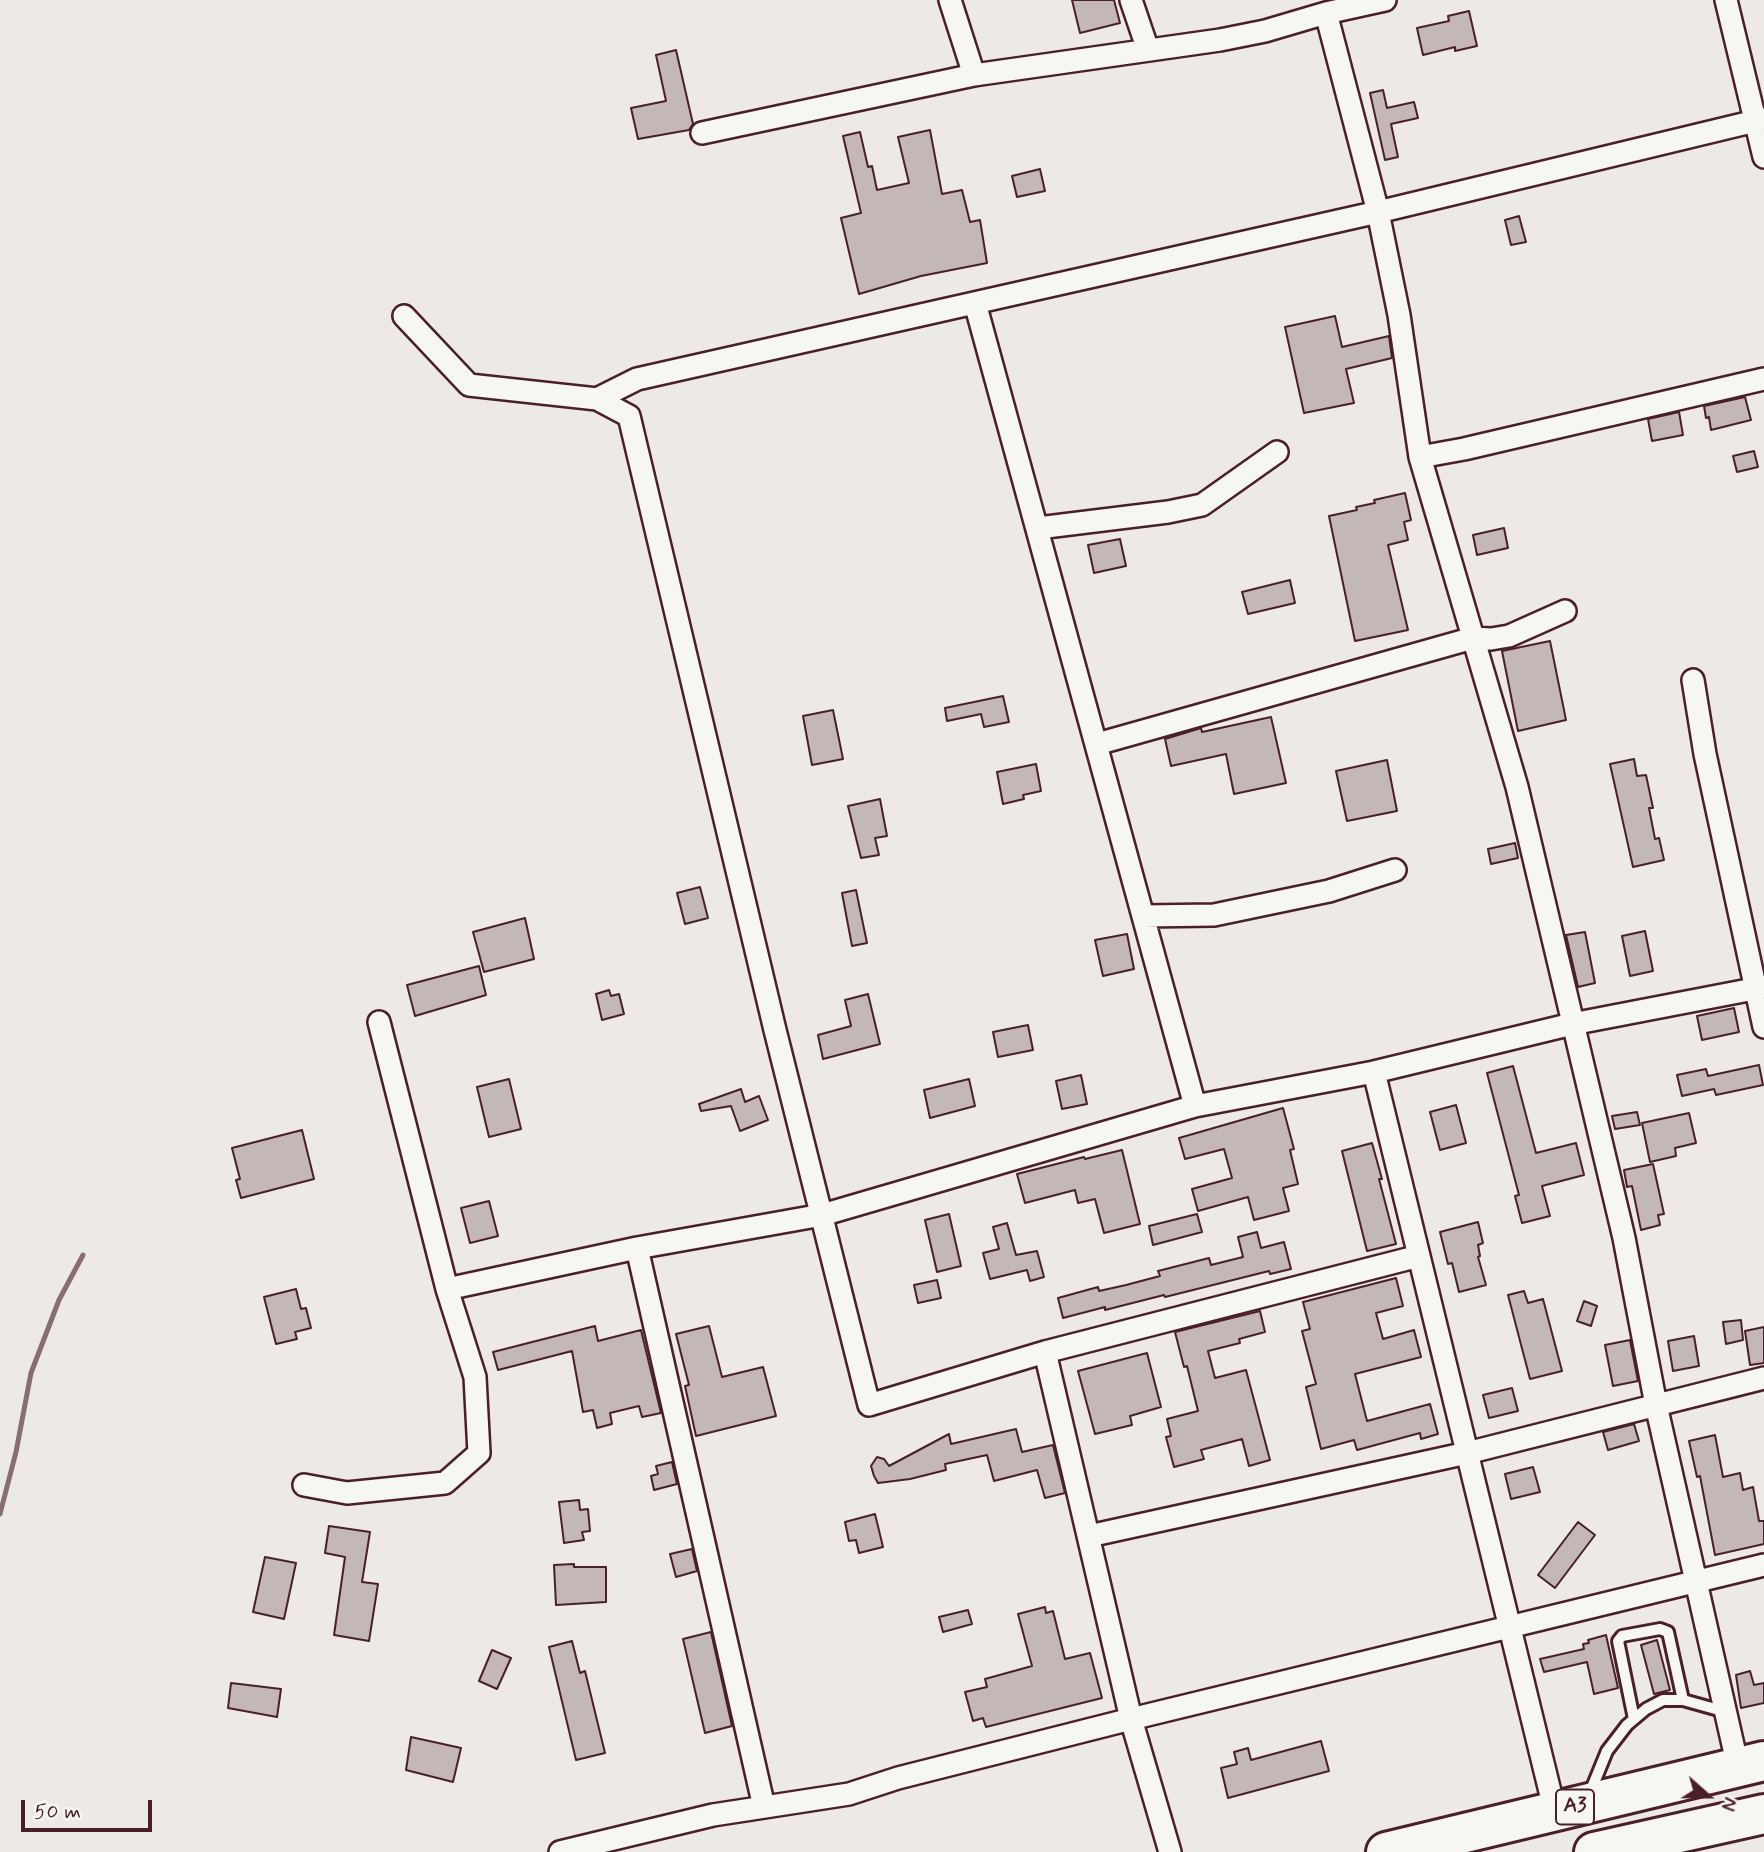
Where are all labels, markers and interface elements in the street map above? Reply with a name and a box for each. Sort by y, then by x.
north arrow [1673,1761,1743,1831]
scale bar [24,1786,156,1830]
road number: A3 [1556,1790,1594,1825]
text: N [1714,1793,1742,1814]
text: 50 m [34,1798,81,1826]

